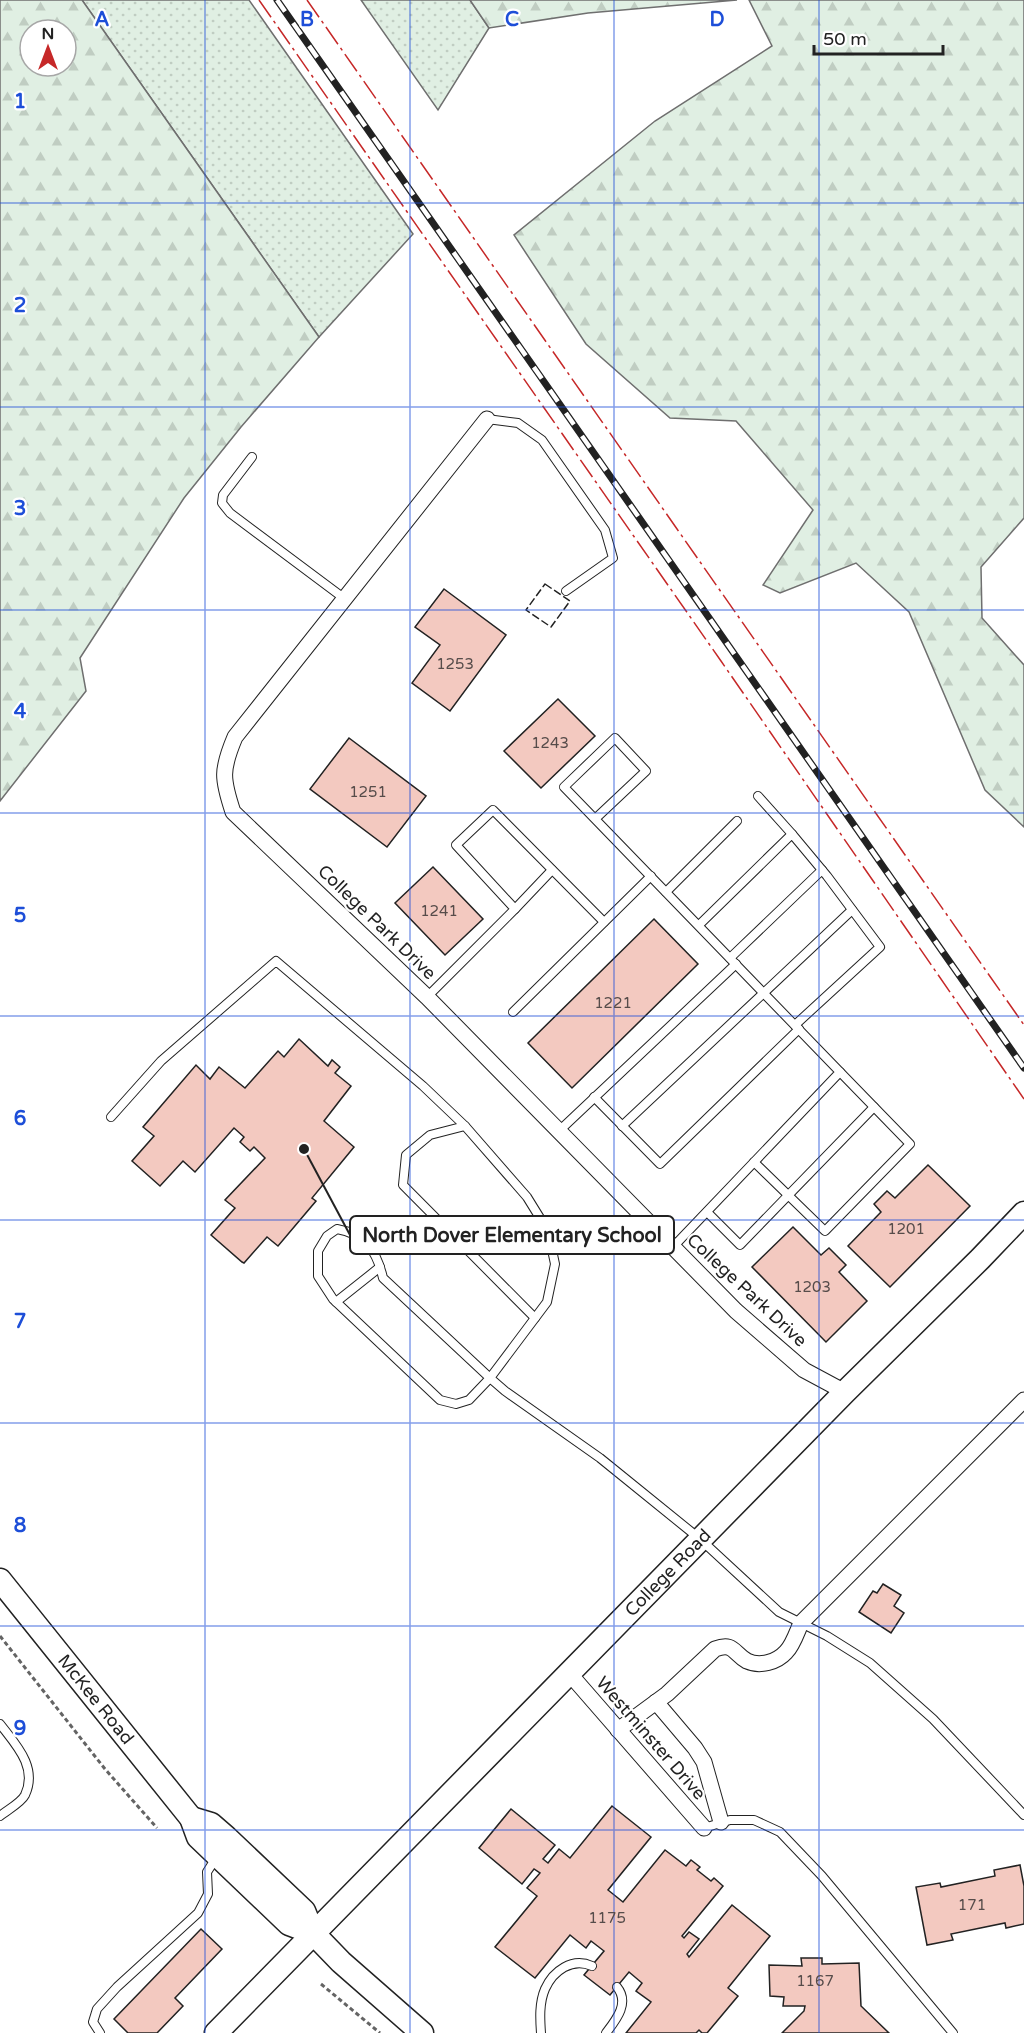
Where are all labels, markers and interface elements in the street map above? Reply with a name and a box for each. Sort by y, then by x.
text: A [95,8,110,32]
text: B [300,8,314,32]
text: C [505,8,519,32]
text: D [709,8,725,32]
north arrow [18,18,78,78]
scale bar [814,18,943,56]
text: N [42,24,54,44]
text: 50 m [823,28,867,50]
text: 1 [14,90,26,114]
text: 2 [14,294,26,318]
text: 3 [14,497,26,521]
house number: 1253 [436,655,474,673]
text: 4 [14,700,27,724]
house number: 1243 [531,734,569,752]
house number: 1251 [349,783,387,801]
street label: College Park Drive [313,860,441,984]
house number: 1241 [420,902,458,920]
text: 5 [14,904,26,928]
house number: 1221 [594,994,632,1012]
text: 6 [14,1107,26,1131]
callout: North Dover Elementary School [350,1216,674,1254]
house number: 1201 [887,1220,925,1238]
text: North Dover Elementary School [362,1224,662,1248]
street label: College Park Drive [682,1229,812,1351]
house number: 1203 [793,1278,831,1296]
text: 7 [14,1310,26,1334]
text: 8 [14,1514,26,1538]
street label: College Road [620,1524,715,1621]
street label: McKee Road [53,1650,139,1749]
street label: Westminster Drive [591,1672,711,1804]
text: 9 [14,1717,26,1741]
house number: 171 [958,1896,986,1914]
house number: 1175 [588,1909,626,1927]
house number: 1167 [796,1972,834,1990]

